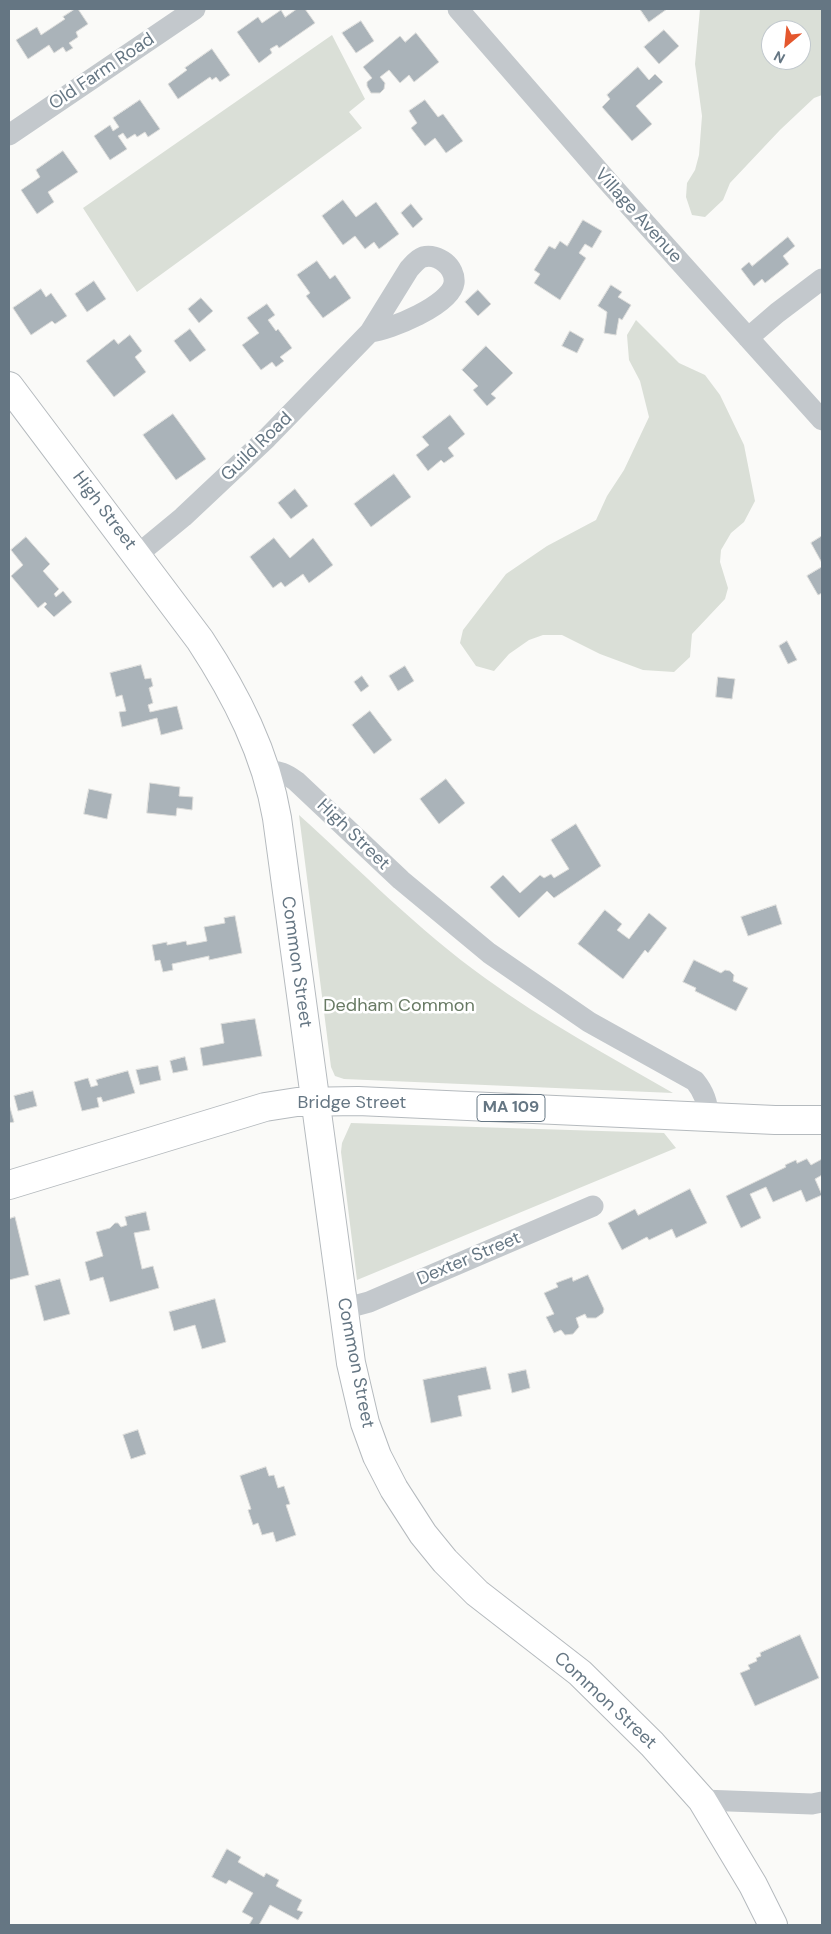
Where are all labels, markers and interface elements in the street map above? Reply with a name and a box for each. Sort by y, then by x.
north arrow [761,20,811,70]
street label: Old Farm Road [45,29,159,115]
text: N [771,47,788,68]
street label: Village Avenue [590,164,686,268]
street label: Guild Road [217,408,297,486]
street label: High Street [67,467,141,555]
street label: High Street [312,795,394,875]
street label: Common Street [276,895,316,1029]
park label: Dedham Common [323,995,475,1017]
street label: Bridge Street [298,1092,406,1114]
road number: MA 109 [477,1094,545,1122]
street label: Dexter Street [414,1227,524,1291]
street label: Common Street [332,1296,378,1430]
street label: Common Street [549,1648,661,1754]

